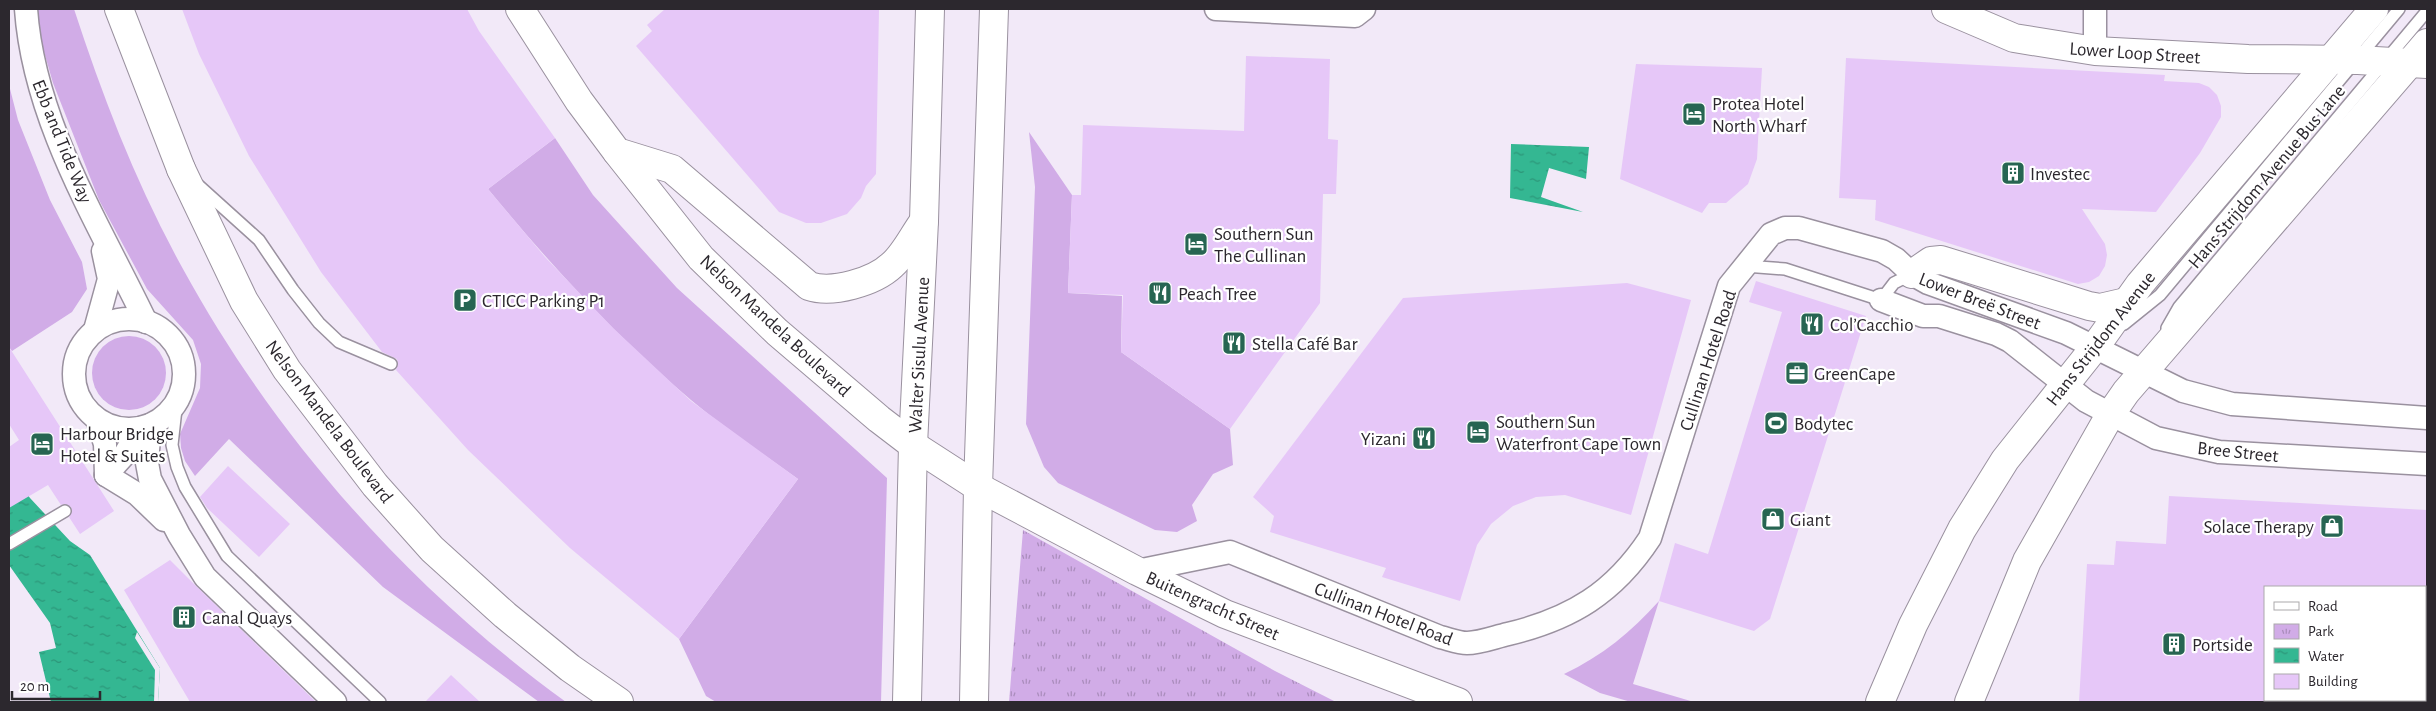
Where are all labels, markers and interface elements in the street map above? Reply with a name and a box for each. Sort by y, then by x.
street label: Lower Loop Street [2069,39,2201,68]
street label: Ebb and Tide Way [28,77,95,206]
street label: Hans Strijdom Avenue Bus Lane [2185,82,2349,272]
place label: Protea Hotel North Wharf [1712,95,1807,136]
hotel icon: Protea Hotel North Wharf [1681,101,1707,127]
building icon: Investec [2000,160,2026,186]
place label: Investec [2030,165,2090,184]
place label: Southern Sun The Cullinan [1214,225,1314,266]
hotel icon: Southern Sun The Cullinan [1183,231,1209,257]
street label: Nelson Mandela Boulevard [696,252,854,401]
street label: Hans Strijdom Avenue [2043,268,2159,410]
street label: Lower Breë Street [1916,269,2043,333]
street label: Walter Sisulu Avenue [906,276,933,434]
restaurant icon: Peach Tree [1147,280,1173,306]
place label: Peach Tree [1178,285,1257,304]
parking icon: CTICC Parking P1 [452,287,478,313]
street label: Cullinan Hotel Road [1677,288,1740,433]
place label: CTICC Parking P1 [482,292,605,311]
restaurant icon: Col’Cacchio [1799,311,1825,337]
place label: Col’Cacchio [1830,316,1913,335]
restaurant icon: Stella Café Bar [1221,330,1247,356]
place label: Stella Café Bar [1252,335,1358,354]
street label: Nelson Mandela Boulevard [262,337,396,507]
office icon: GreenCape [1784,360,1810,386]
place label: GreenCape [1814,365,1896,384]
sports icon: Bodytec [1763,410,1789,436]
place label: Southern Sun Waterfront Cape Town [1496,413,1661,454]
place label: Bodytec [1794,415,1853,434]
hotel icon: Southern Sun Waterfront Cape Town [1465,419,1491,445]
place label: Harbour Bridge Hotel & Suites [60,425,174,466]
restaurant icon: Yizani [1411,425,1437,451]
place label: Yizani [1361,430,1406,449]
hotel icon: Harbour Bridge Hotel & Suites [29,431,55,457]
street label: Bree Street [2196,439,2279,466]
shop icon: Giant [1760,506,1786,532]
place label: Giant [1790,511,1830,530]
shop icon: Solace Therapy [2319,513,2345,539]
place label: Solace Therapy [2203,518,2314,537]
street label: Buitengracht Street [1143,568,1282,644]
street label: Cullinan Hotel Road [1312,579,1456,650]
legend [2264,586,2426,701]
text: Road [2308,599,2338,614]
building icon: Canal Quays [171,604,197,630]
place label: Canal Quays [202,609,292,628]
text: Park [2308,624,2334,639]
building icon: Portside [2161,631,2187,657]
place label: Portside [2192,636,2253,655]
text: Water [2308,649,2344,664]
scale bar [12,668,100,700]
text: Building [2308,674,2358,689]
text: 20 m [20,679,49,694]

